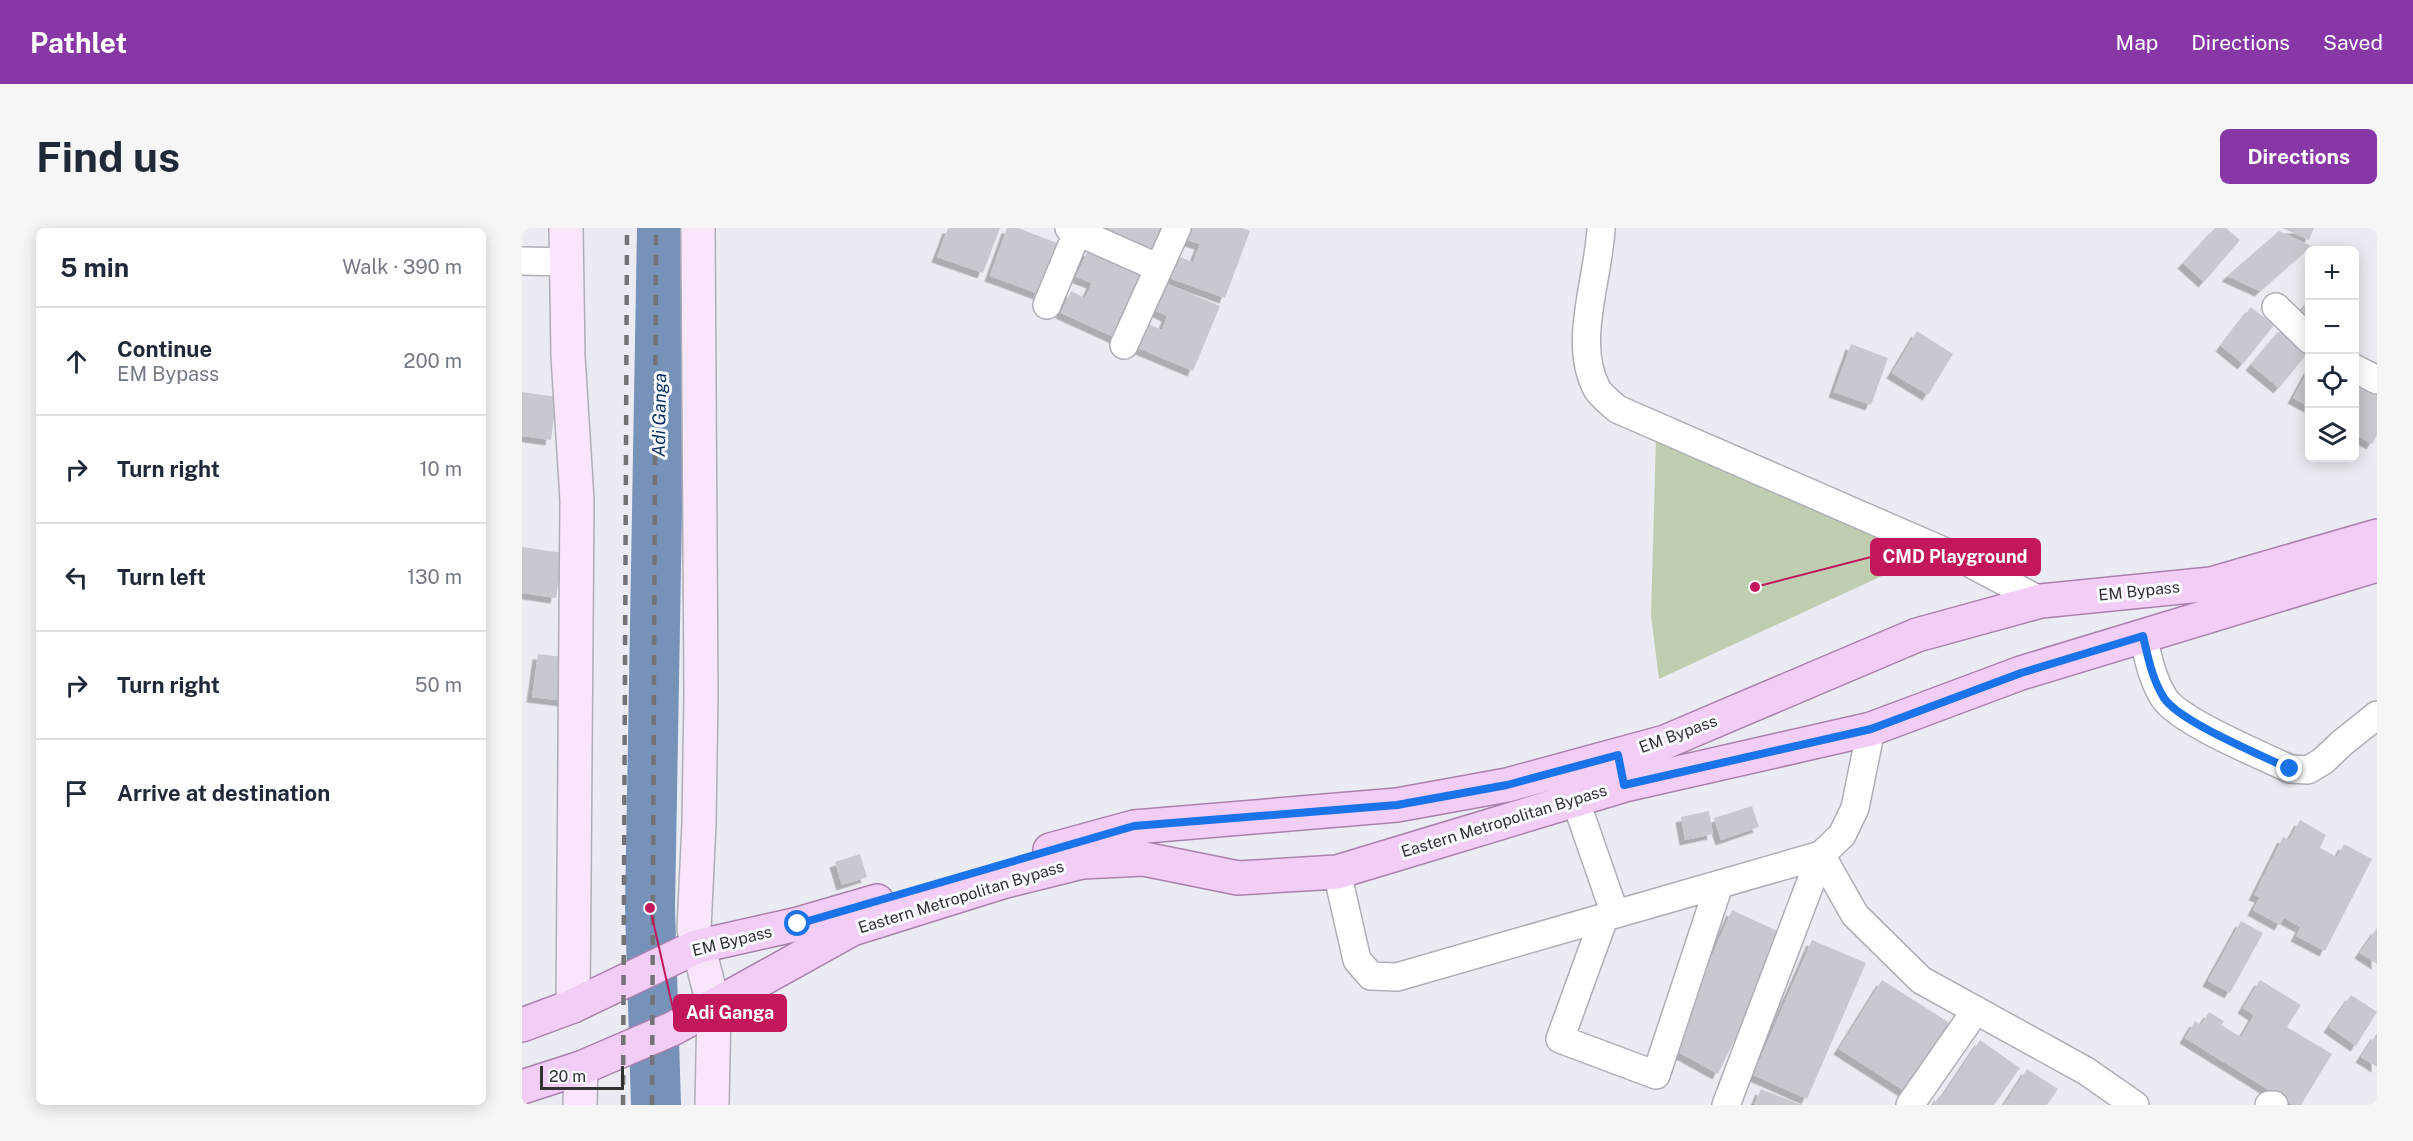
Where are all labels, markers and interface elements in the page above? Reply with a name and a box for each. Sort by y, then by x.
text: Pathlet [30,26,127,59]
text: Map [2116,30,2158,55]
text: Directions [2191,30,2290,55]
text: Saved [2323,30,2383,55]
button: Directions [2220,129,2377,184]
text: Find us [36,132,180,181]
map controls [2305,246,2359,462]
button: + [2305,246,2359,300]
text: 5 min [60,252,129,283]
text: Walk · 390 m [342,255,462,279]
button: − [2305,300,2359,354]
text: Continue [117,336,212,362]
icon: ahead [60,345,93,378]
text: 200 m [404,349,462,373]
button: locate [2305,354,2359,408]
text: EM Bypass [117,362,219,386]
water label: Adi Ganga [648,373,670,457]
button: layers [2305,408,2359,462]
icon: right [60,453,93,486]
text: Turn right [117,456,220,482]
text: 10 m [419,457,462,481]
callout: CMD Playground [1871,539,2040,575]
text: CMD Playground [1882,546,2028,567]
icon: left [60,561,93,594]
text: Turn left [117,564,206,590]
text: 130 m [407,565,462,589]
street label: EM Bypass [2097,577,2181,605]
icon: right [60,669,93,702]
text: Turn right [117,672,220,698]
text: 50 m [415,673,462,697]
street label: EM Bypass [1636,711,1720,757]
route end [2276,755,2302,781]
icon: arrive [60,777,93,810]
text: Arrive at destination [117,780,330,806]
street label: Eastern Metropolitan Bypass [1399,781,1609,861]
street label: Eastern Metropolitan Bypass [856,857,1066,937]
route start [784,910,810,936]
street label: EM Bypass [690,922,774,960]
callout: Adi Ganga [674,995,786,1031]
text: Adi Ganga [686,1002,774,1023]
scale bar [540,1063,624,1090]
text: 20 m [549,1067,586,1086]

